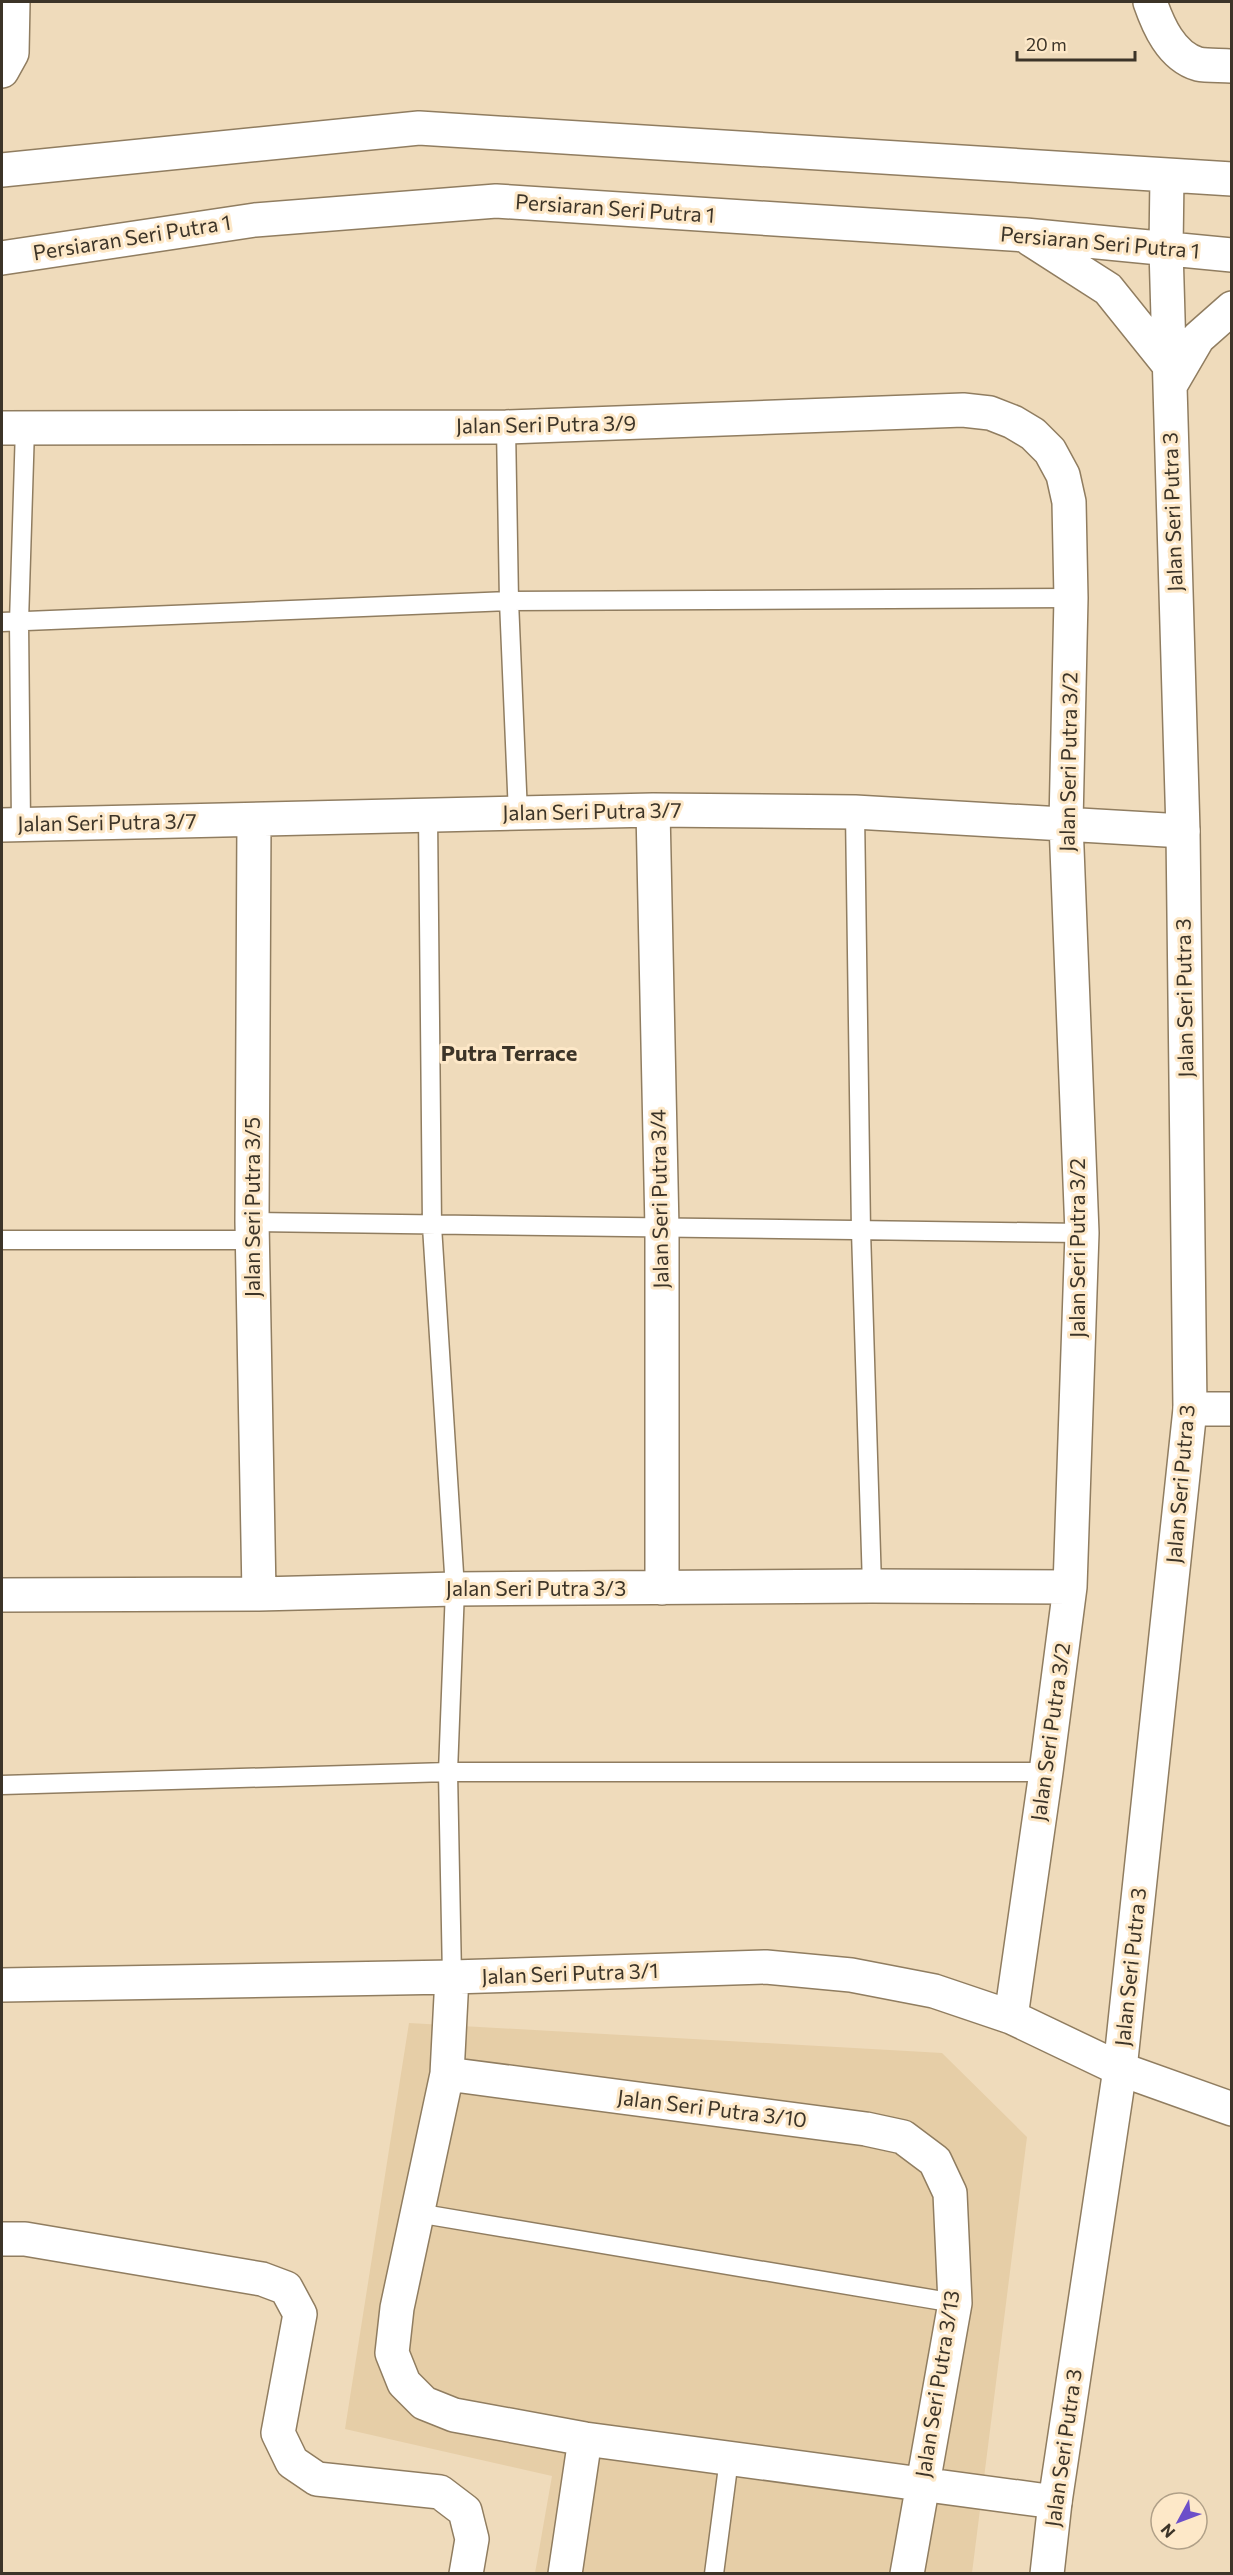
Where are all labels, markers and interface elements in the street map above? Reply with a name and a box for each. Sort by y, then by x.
scale bar [1017,24,1136,62]
text: 20 m [1026,33,1067,55]
street label: Persiaran Seri Putra 1 [514,188,716,227]
street label: Persiaran Seri Putra 1 [31,209,232,265]
street label: Persiaran Seri Putra 1 [999,220,1201,263]
street label: Jalan Seri Putra 3/9 [456,409,636,438]
street label: Jalan Seri Putra 3 [1156,432,1187,592]
street label: Jalan Seri Putra 3/2 [1053,672,1082,852]
street label: Jalan Seri Putra 3/7 [502,796,682,825]
street label: Jalan Seri Putra 3/7 [17,807,197,836]
street label: Jalan Seri Putra 3 [1170,918,1197,1078]
district label: Putra Terrace [441,1039,577,1066]
street label: Jalan Seri Putra 3/4 [644,1109,673,1289]
street label: Jalan Seri Putra 3/5 [239,1117,264,1297]
street label: Jalan Seri Putra 3/2 [1064,1158,1089,1338]
street label: Jalan Seri Putra 3 [1160,1403,1199,1564]
street label: Jalan Seri Putra 3/3 [446,1575,626,1600]
street label: Jalan Seri Putra 3/2 [1025,1641,1074,1823]
street label: Jalan Seri Putra 3 [1109,1886,1150,2047]
street label: Jalan Seri Putra 3/1 [481,1957,659,1988]
street label: Jalan Seri Putra 3/10 [616,2083,808,2132]
street label: Jalan Seri Putra 3/13 [909,2288,964,2479]
street label: Jalan Seri Putra 3 [1039,2367,1086,2528]
north arrow [1149,2491,1209,2551]
text: N [1156,2520,1178,2542]

